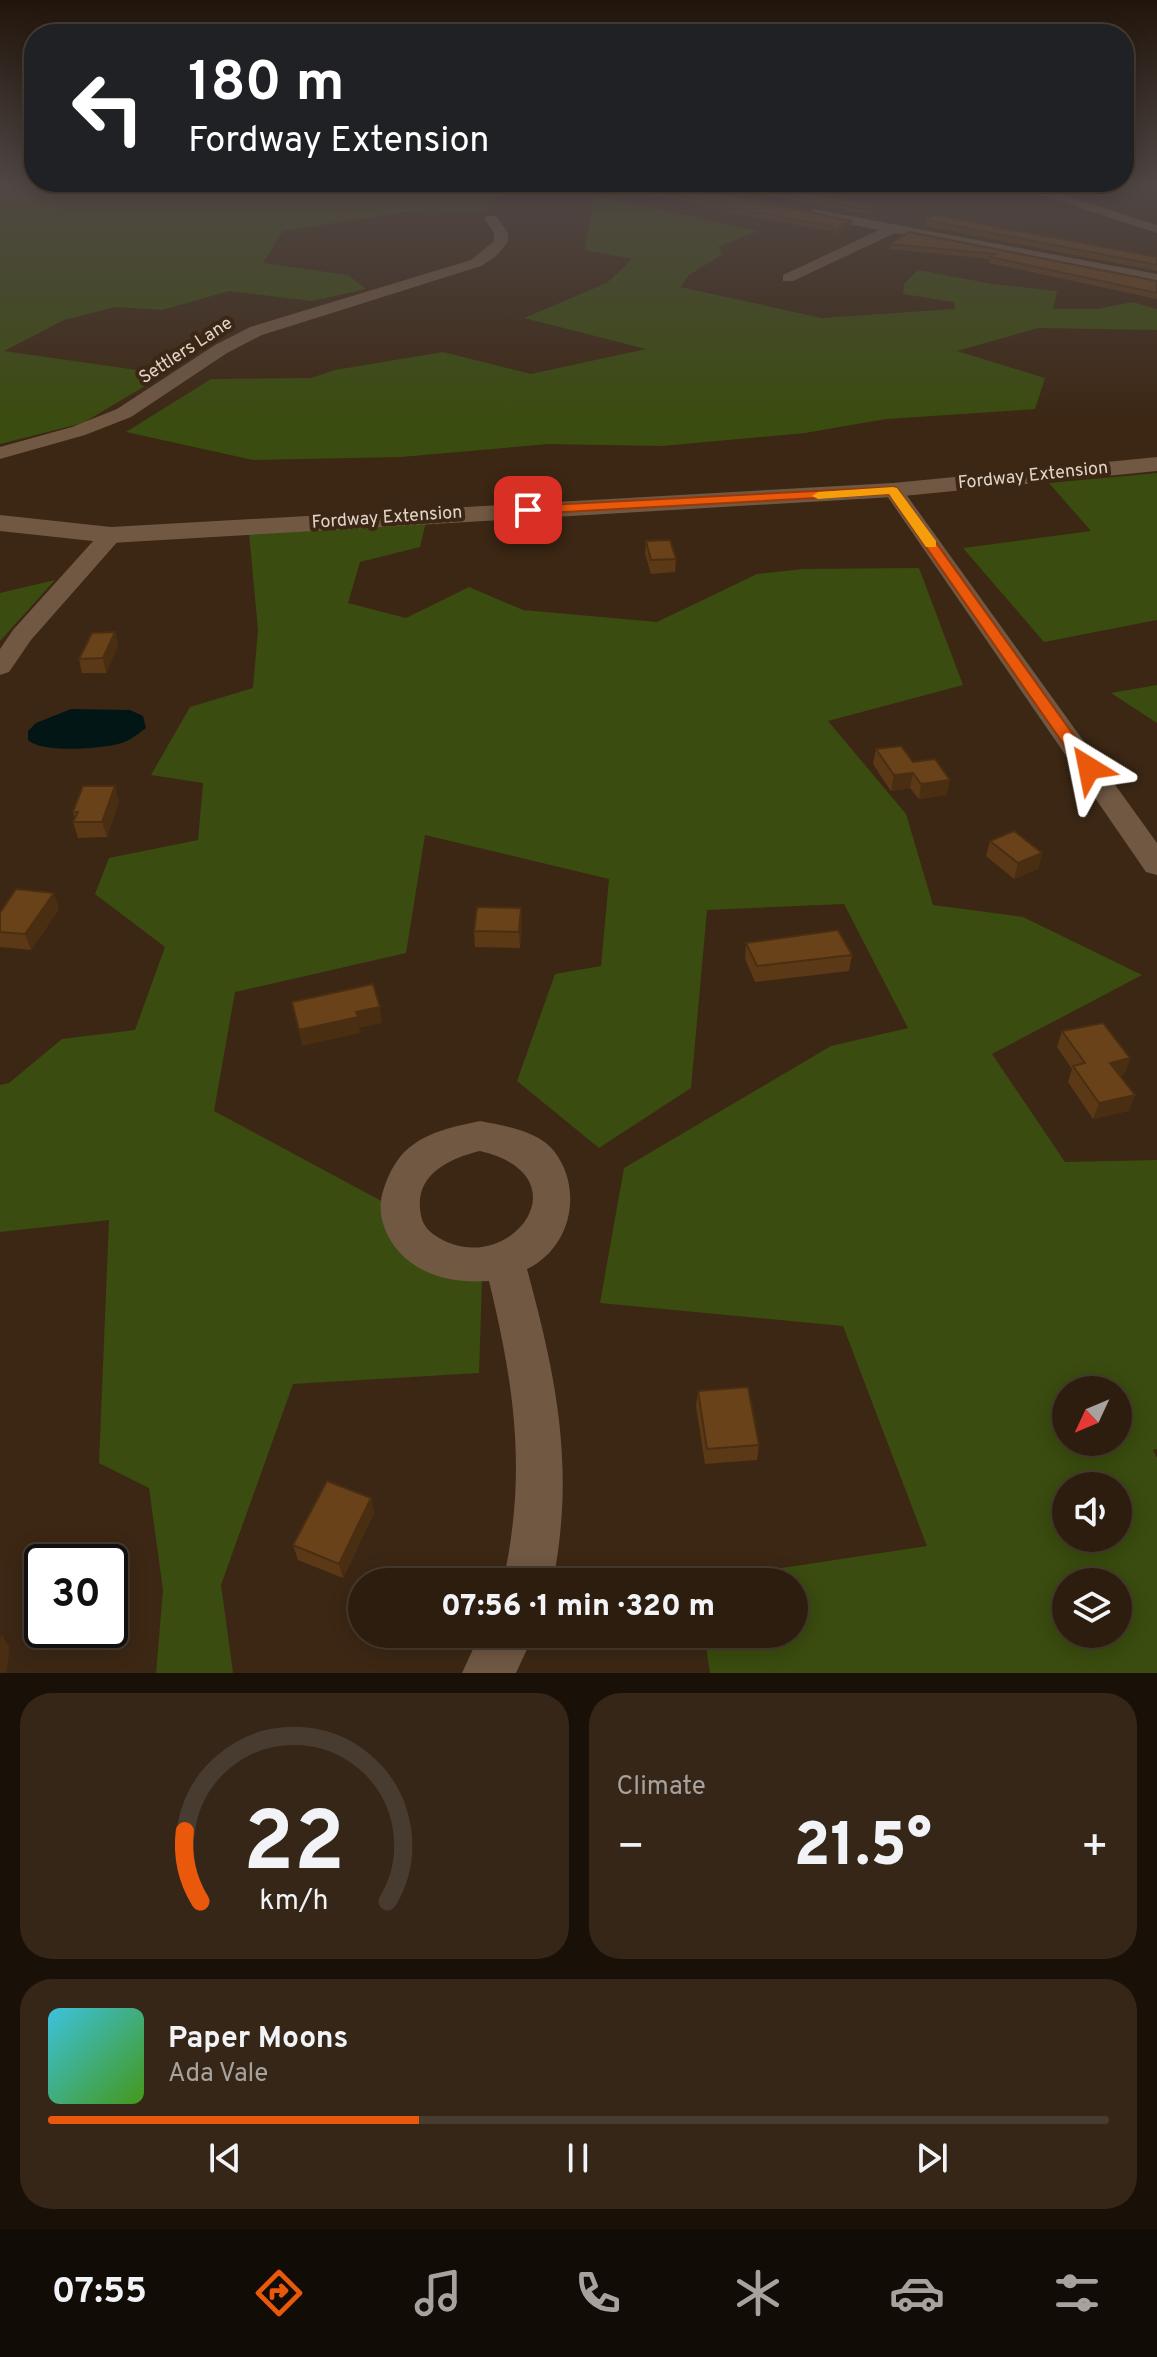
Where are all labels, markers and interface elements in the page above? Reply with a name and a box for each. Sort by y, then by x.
text: 180 m [188,50,345,120]
icon: left [56,56,160,160]
text: Fordway Extension [188,119,490,165]
street label: Settlers Lane [135,312,237,390]
street label: Fordway Extension [957,457,1109,495]
pin [494,476,562,544]
icon: arrive [506,488,550,532]
street label: Fordway Extension [311,501,463,535]
position arrow [1047,726,1131,810]
north arrow [1052,1376,1132,1456]
map controls [1052,1376,1132,1648]
button: sound [1052,1472,1132,1552]
speed limit sign: 30 [24,1544,128,1648]
button: layers [1052,1568,1132,1648]
text: 07:56 · 1 min · 320 m [441,1589,715,1626]
text: Climate [617,1771,706,1804]
text: 22 [243,1795,345,1900]
text: 21.5° [794,1811,932,1887]
text: − [617,1821,645,1877]
text: + [1081,1821,1109,1877]
text: km/h [260,1884,329,1920]
text: Paper Moons [168,2021,348,2058]
text: Ada Vale [168,2058,268,2091]
icon: previous [203,2136,247,2180]
icon: pause [556,2136,600,2180]
icon: next [910,2136,954,2180]
icon: directions [251,2265,307,2321]
icon: music [410,2265,466,2321]
icon: phone [570,2265,626,2321]
icon: climate [730,2265,786,2321]
icon: car [889,2265,945,2321]
icon: filters [1049,2265,1105,2321]
text: 07:55 [52,2270,147,2316]

